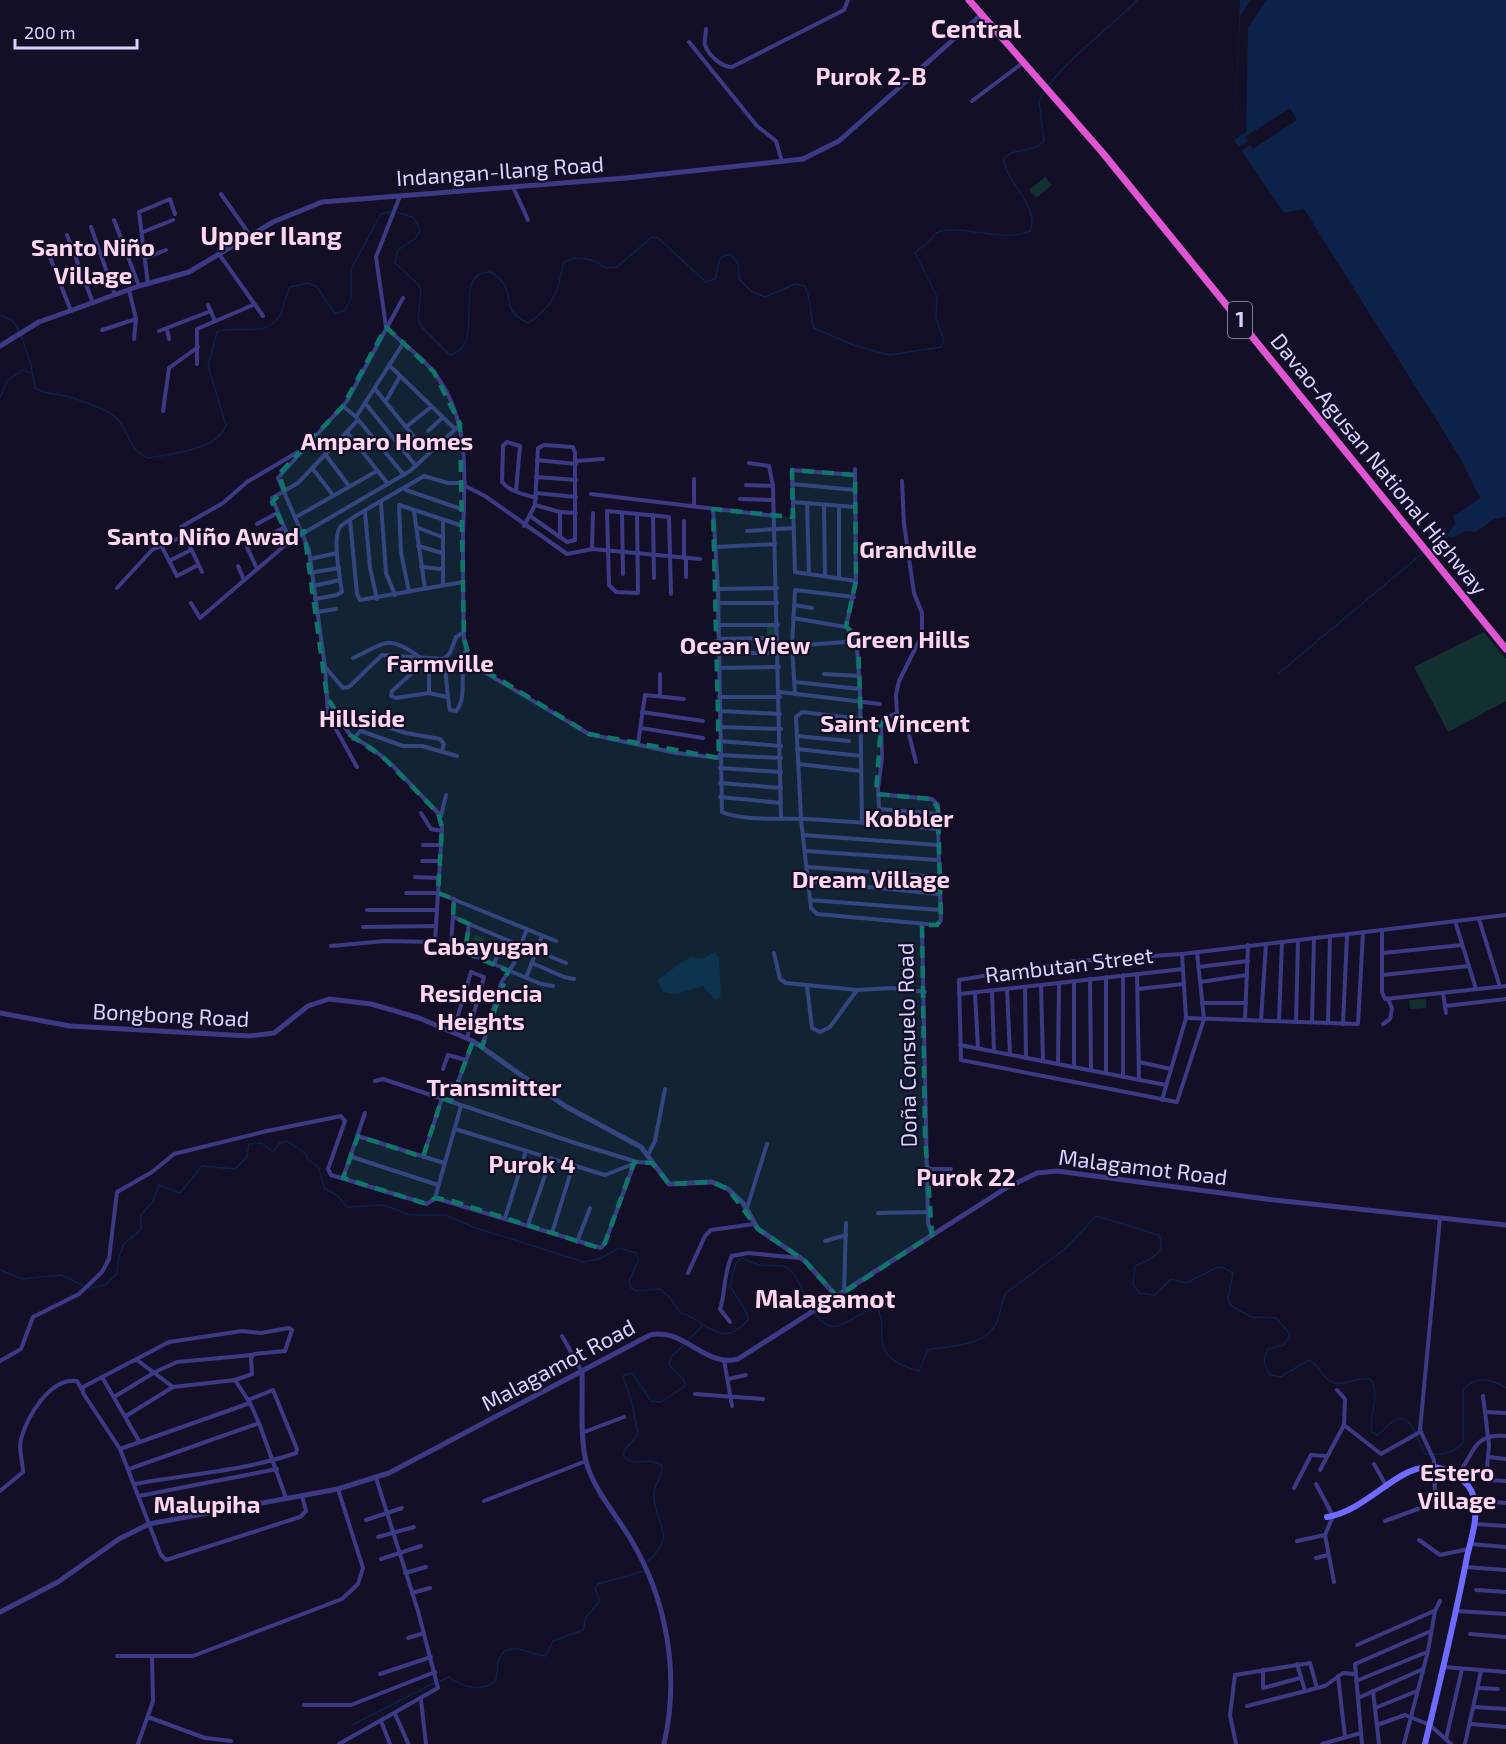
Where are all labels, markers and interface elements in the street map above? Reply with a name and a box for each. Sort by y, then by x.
scale bar [15,12,136,50]
district label: Central [931,12,1022,43]
text: 200 m [24,21,76,43]
district label: Purok 2-B [816,61,927,90]
street label: Indangan-Ilang Road [395,150,605,190]
district label: Upper Ilang [200,219,342,250]
district label: Santo Niño Village [31,232,155,289]
road number: 1 [1228,302,1252,338]
street label: Davao-Agusan National Highway [1266,327,1494,600]
district label: Amparo Homes [301,426,473,455]
district label: Santo Niño Awad [107,521,299,550]
district label: Grandville [859,534,977,563]
district label: Green Hills [846,624,970,653]
district label: Ocean View [680,630,811,659]
district label: Farmville [386,648,494,677]
district label: Hillside [319,703,405,732]
district label: Saint Vincent [820,708,970,737]
district label: Kobbler [864,803,954,832]
district label: Dream Village [792,864,950,893]
district label: Cabayugan [423,931,549,960]
street label: Rambutan Street [983,941,1154,987]
street label: Doña Consuelo Road [891,942,921,1148]
district label: Residencia Heights [419,978,543,1035]
street label: Bongbong Road [92,997,250,1031]
district label: Transmitter [427,1072,562,1101]
street label: Malagamot Road [1057,1143,1229,1189]
district label: Purok 4 [488,1149,576,1178]
district label: Purok 22 [916,1162,1016,1191]
district label: Malagamot [755,1282,896,1313]
street label: Malagamot Road [476,1313,639,1415]
district label: Estero Village [1418,1457,1496,1514]
district label: Malupiha [154,1489,260,1518]

